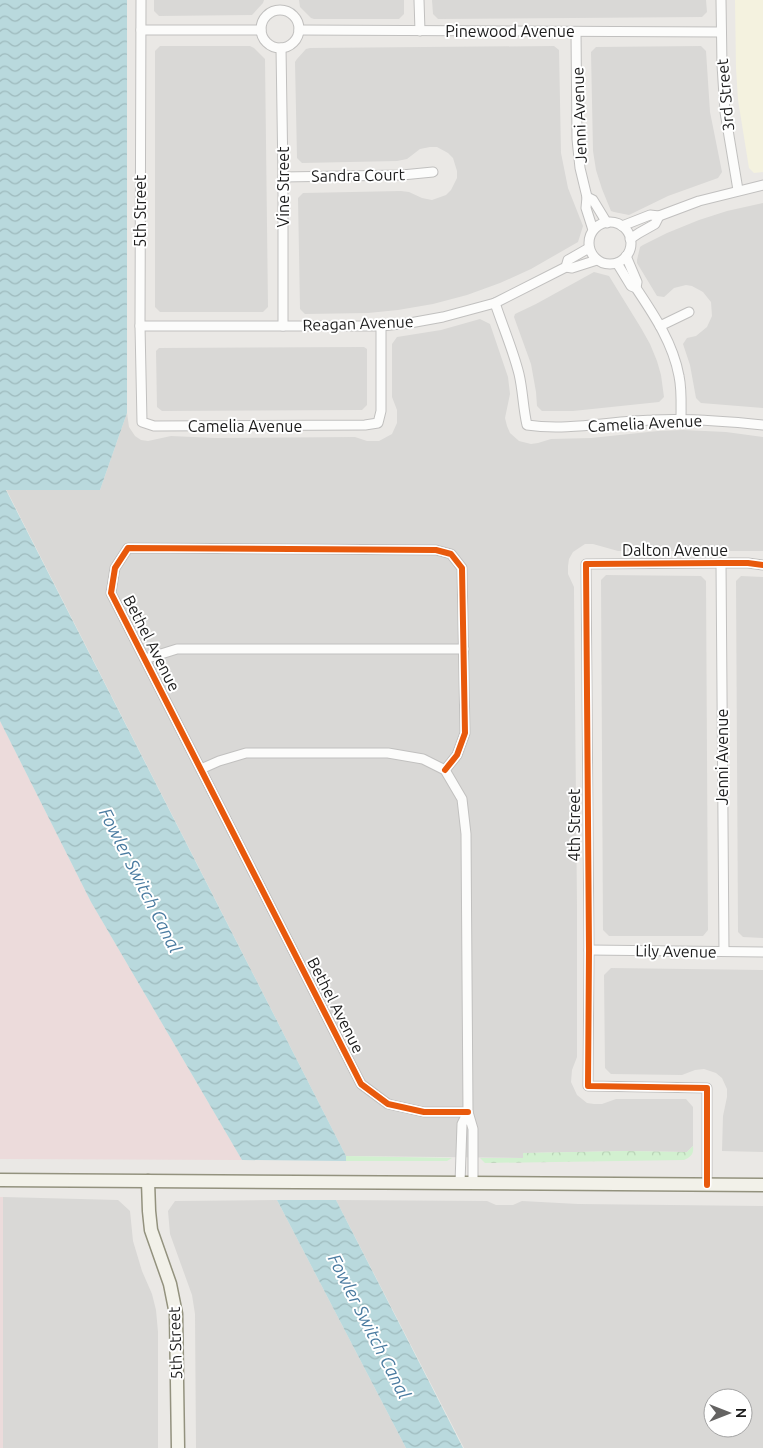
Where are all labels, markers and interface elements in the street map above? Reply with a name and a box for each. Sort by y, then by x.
street label: Pinewood Avenue [445,22,575,40]
street label: 3rd Street [713,57,737,132]
street label: Jenni Avenue [568,66,590,164]
street label: Vine Street [274,146,292,227]
street label: Sandra Court [311,165,406,185]
street label: 5th Street [131,174,149,247]
street label: Reagan Avenue [302,312,414,334]
street label: Camelia Avenue [587,411,703,435]
street label: Camelia Avenue [188,417,302,435]
street label: Dalton Avenue [622,541,728,559]
street label: Bethel Avenue [120,592,184,694]
street label: Jenni Avenue [713,709,731,805]
street label: 4th Street [565,788,583,861]
water label: Fowler Switch Canal [96,804,186,956]
street label: Lily Avenue [635,941,717,961]
street label: Bethel Avenue [304,954,368,1056]
water label: Fowler Switch Canal [325,1250,415,1402]
street label: 5th Street [165,1306,185,1380]
north arrow [703,1388,753,1438]
text: N [733,1408,749,1418]

